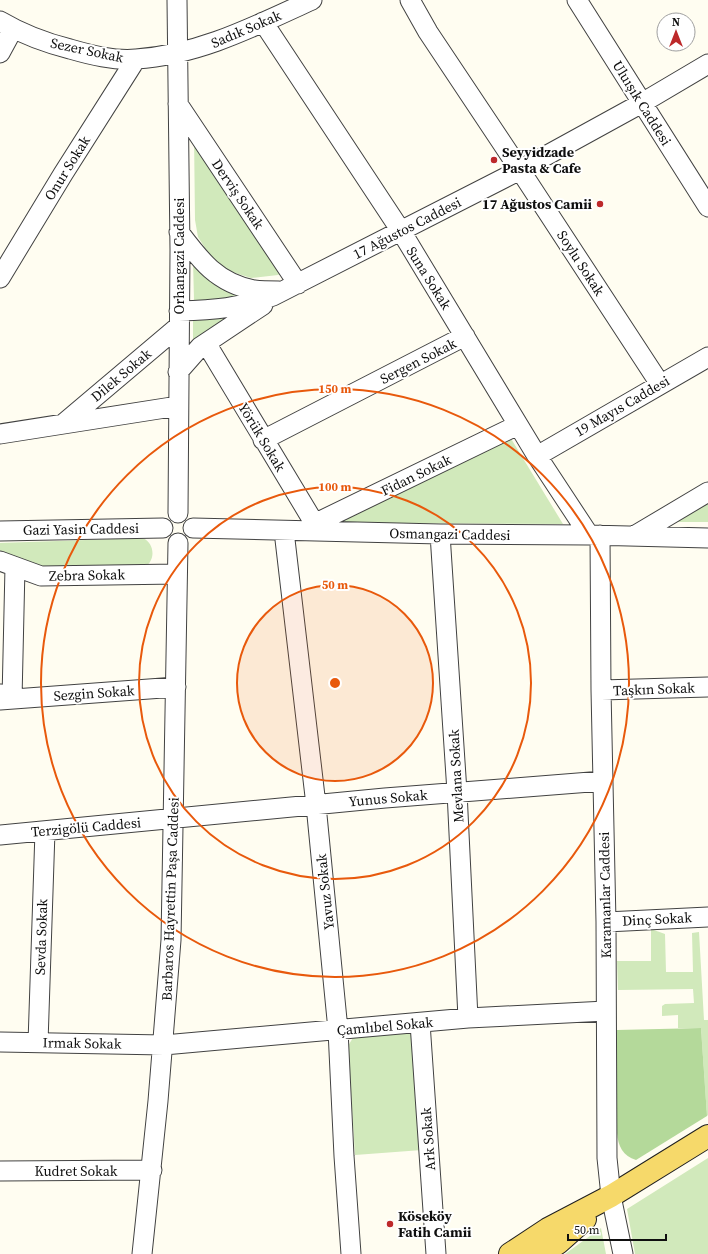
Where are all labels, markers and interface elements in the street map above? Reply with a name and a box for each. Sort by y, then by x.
street label: Sadık Sokak [208,5,284,53]
north arrow [656,12,696,52]
text: N [672,15,680,30]
street label: Sezer Sokak [49,33,126,68]
street label: Uluışık Caddesi [608,57,676,149]
street label: Onur Sokak [39,132,95,204]
place label: Seyyidzade Pasta & Cafe [502,142,581,178]
street label: Derviş Sokak [207,155,269,233]
marker: Seyyidzade Pasta & Cafe [489,155,499,165]
street label: 17 Ağustos Caddesi [350,192,464,264]
place label: 17 Ağustos Camii [482,194,593,214]
street label: Orhangazi Caddesi [169,198,189,314]
marker: 17 Ağustos Camii [595,199,605,209]
street label: Soylu Sokak [552,226,610,300]
street label: Suna Sokak [402,243,457,314]
street label: Sergen Sokak [376,333,460,389]
street label: Dilek Sokak [86,344,156,406]
street label: 19 Mayıs Caddesi [571,371,673,441]
text: 150 m [319,381,352,397]
street label: Yörük Sokak [233,399,291,476]
street label: Fidan Sokak [378,449,455,501]
text: 100 m [319,479,352,495]
street label: Gazi Yasin Caddesi [23,518,139,540]
street label: Osmangazi Caddesi [389,523,511,545]
street label: Zebra Sokak [49,564,126,586]
text: 50 m [322,577,348,593]
centre of rings [328,676,342,690]
street label: Taşkın Sokak [613,678,695,700]
street label: Sezgin Sokak [53,680,135,706]
street label: Mevlana Sokak [444,729,468,823]
street label: Yunus Sokak [348,785,429,811]
street label: Barbaros Hayrettin Paşa Caddesi [156,797,184,1001]
street label: Terzigölü Caddesi [30,812,142,842]
street label: Karamanlar Caddesi [594,831,616,959]
street label: Yavuz Sokak [311,853,339,931]
street label: Sevda Sokak [30,898,52,975]
street label: Dinç Sokak [622,907,693,931]
street label: Çamlıbel Sokak [336,1012,434,1040]
street label: Irmak Sokak [42,1032,122,1054]
street label: Ark Sokak [416,1106,440,1171]
street label: Kudret Sokak [35,1161,118,1181]
place label: Köseköy Fatih Camii [398,1206,472,1242]
scale bar [568,1216,666,1242]
marker: Köseköy Fatih Camii [385,1219,395,1229]
text: 50 m [574,1222,600,1238]

